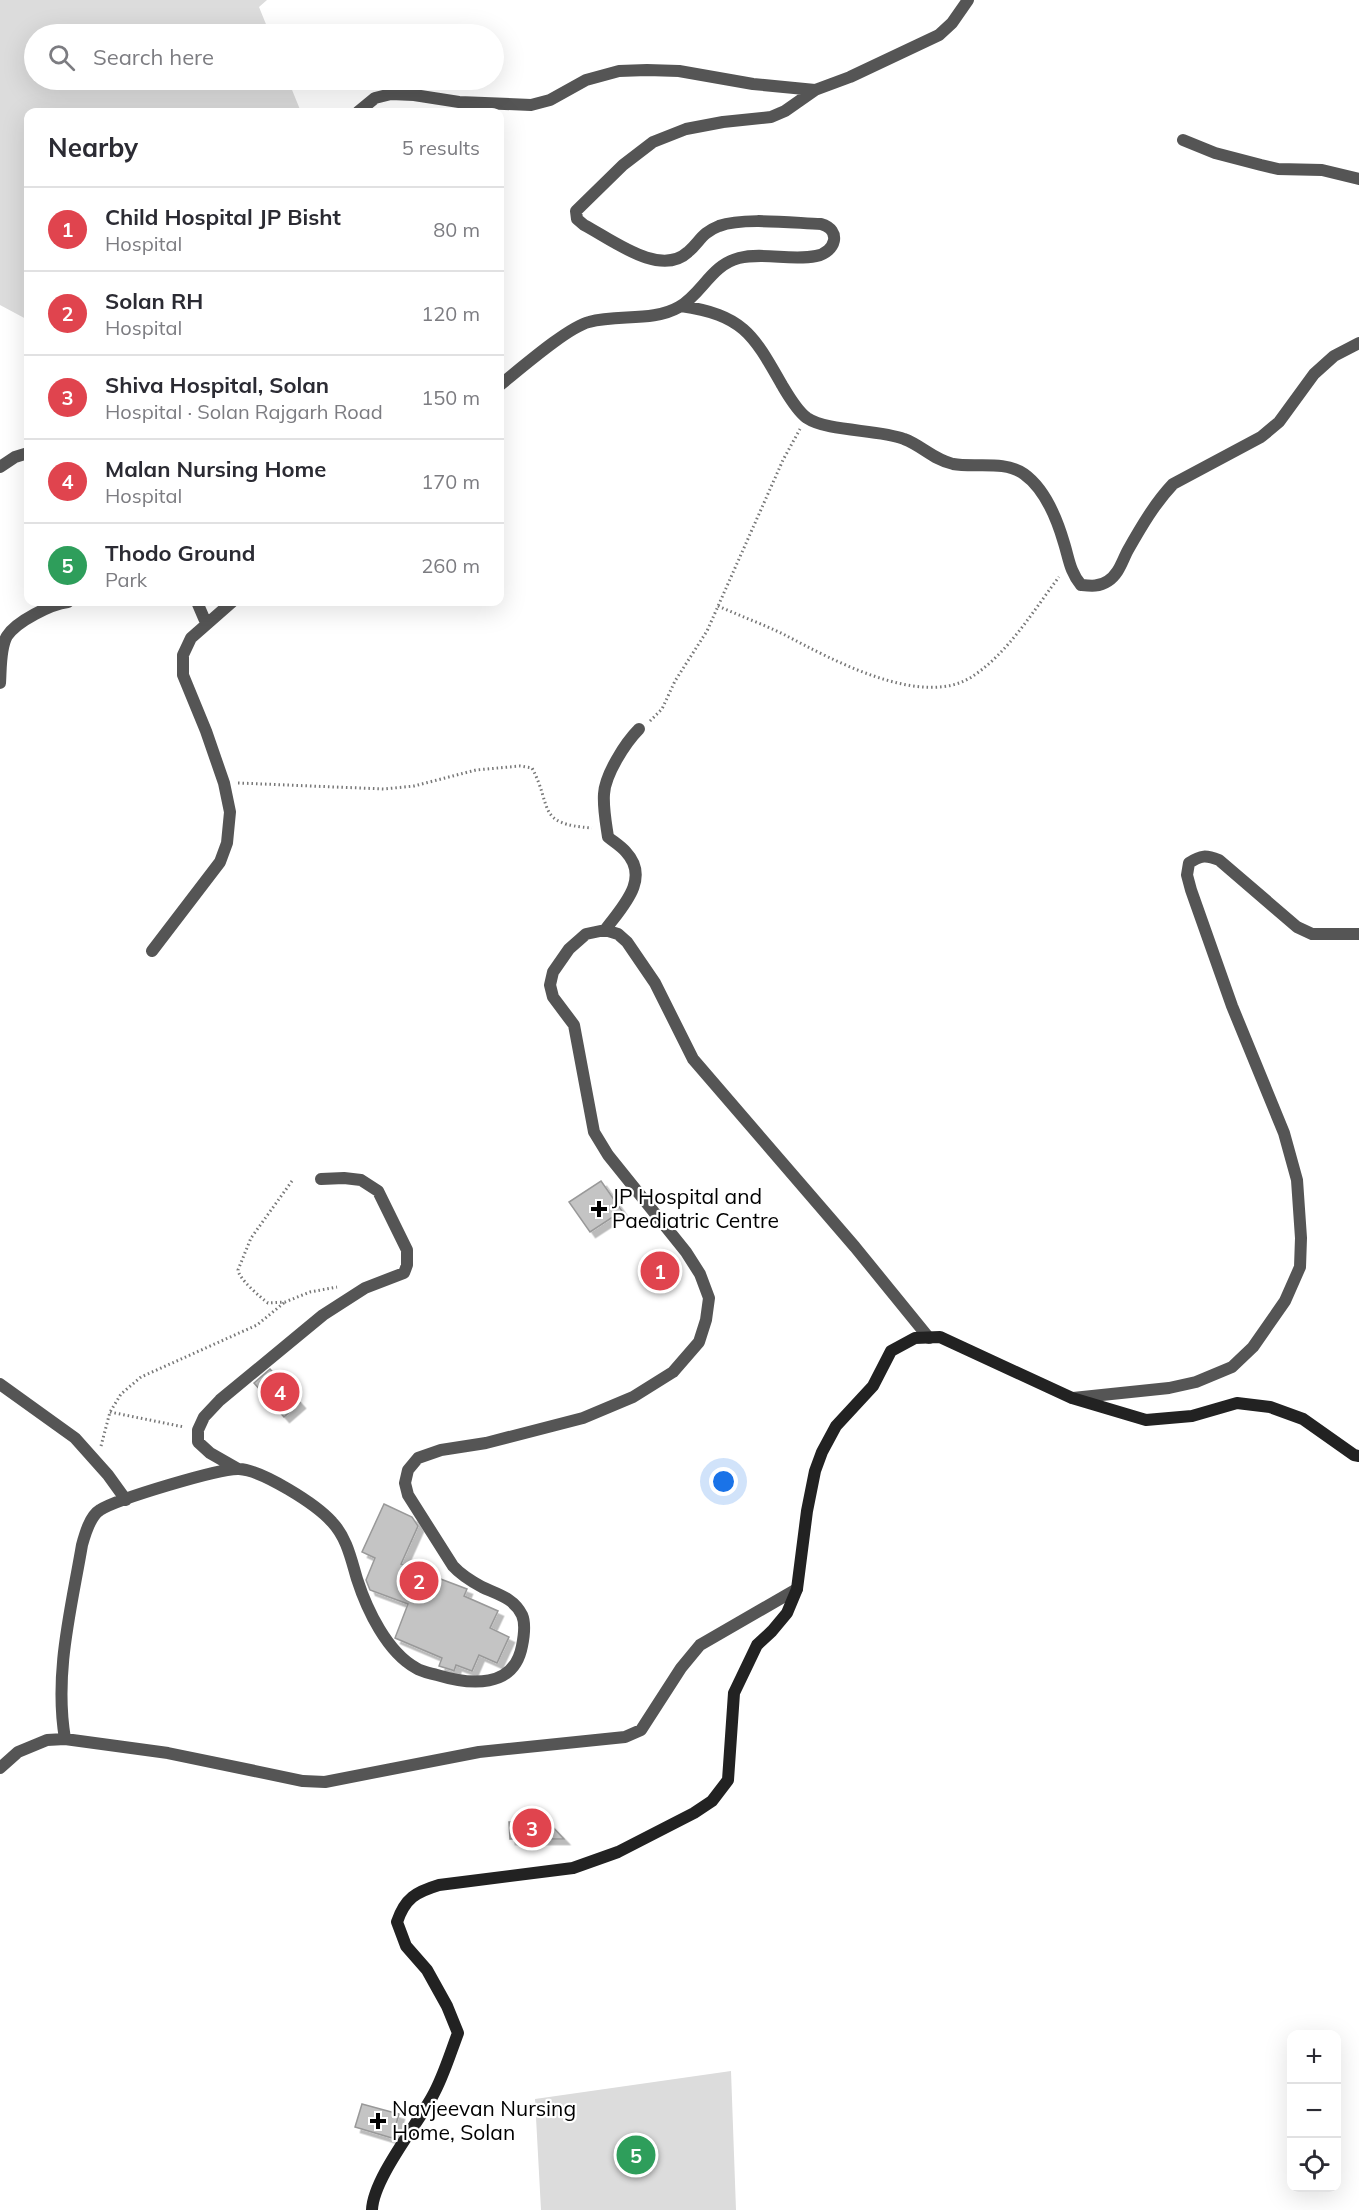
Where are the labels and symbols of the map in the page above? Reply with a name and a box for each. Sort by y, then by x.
place label: JP Hospital and Paediatric Centre [612,1183,779,1233]
marker: JP Hospital and Paediatric Centre [590,1200,608,1218]
pin: 1 [640,1248,680,1294]
pin: 4 [260,1370,300,1414]
your location [709,1467,738,1496]
pin: 2 [400,1558,438,1604]
pin: 3 [512,1806,552,1850]
place label: Navjeevan Nursing Home, Solan [392,2095,576,2145]
marker: Navjeevan Nursing Home, Solan [369,2112,387,2130]
pin: 5 [616,2132,656,2178]

